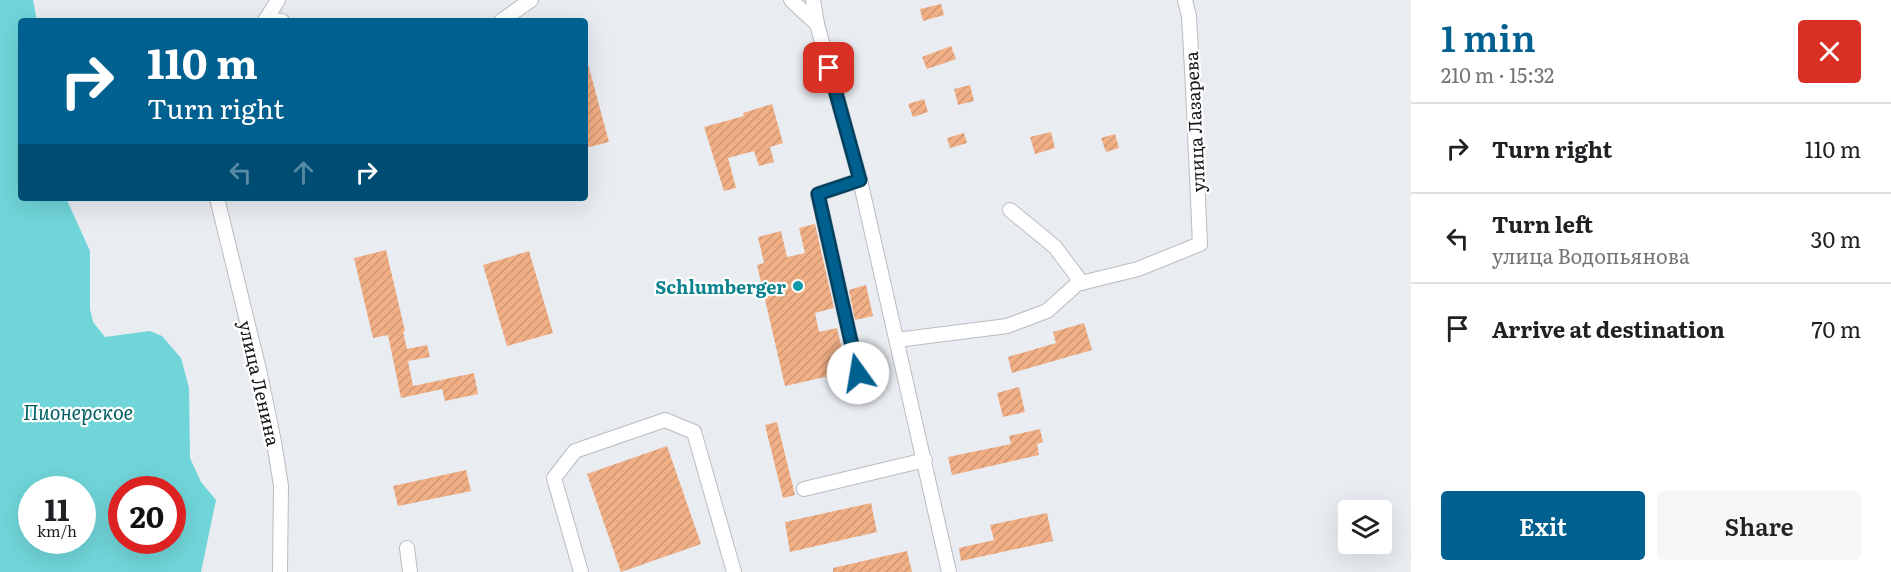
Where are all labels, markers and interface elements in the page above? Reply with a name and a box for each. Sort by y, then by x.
text: 1 min [1441,10,1536,63]
button: close [1798,20,1861,83]
text: 110 m [147,30,258,92]
icon: right [48,42,126,120]
pin [803,42,854,93]
icon: arrive [812,51,845,84]
street label: улица Лазарева [1177,51,1211,193]
text: 210 m · 15:32 [1441,59,1554,89]
text: Turn right [147,87,284,127]
icon: right [1441,132,1474,165]
text: Turn right [1492,132,1612,165]
text: 110 m [1805,132,1861,165]
icon: left [224,156,257,189]
icon: ahead [287,156,320,189]
icon: right [350,156,383,189]
text: Turn left [1492,207,1593,240]
icon: left [1441,222,1474,255]
text: 30 m [1811,222,1861,255]
text: улица Водопьянова [1492,240,1690,270]
place label: Schlumberger [655,273,786,300]
marker: Schlumberger [791,279,805,293]
icon: arrive [1441,312,1474,345]
text: Arrive at destination [1492,312,1725,345]
text: 70 m [1811,312,1861,345]
street label: улица Ленина [232,317,288,449]
position arrow [826,341,890,405]
water label: Пионерское [23,396,133,426]
speed limit sign: 20 [108,476,186,554]
text: 11 [45,486,69,530]
button: Exit [1441,491,1645,560]
button: Share [1657,491,1861,560]
map controls [1338,500,1392,554]
button: layers [1338,500,1392,554]
text: km/h [37,519,77,542]

